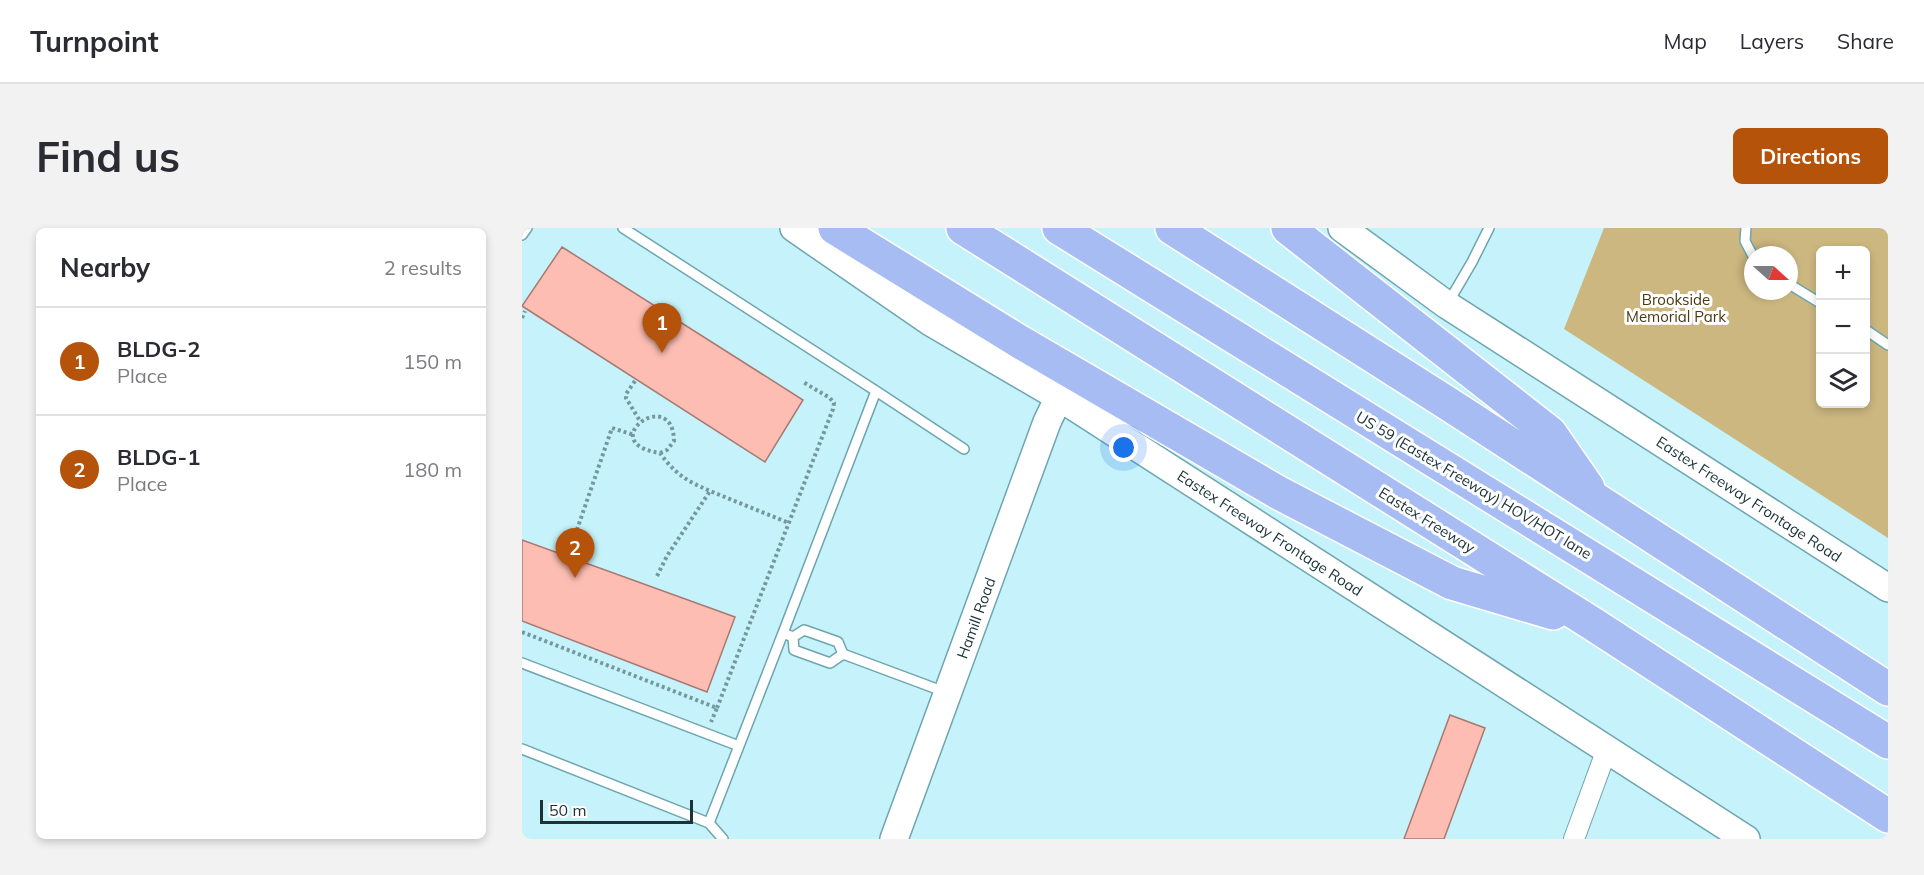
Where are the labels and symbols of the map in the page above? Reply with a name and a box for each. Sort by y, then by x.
north arrow [1744,246,1798,300]
park label: Brookside Memorial Park [1626,290,1726,326]
pin: 1 [642,304,682,353]
street label: US 59 (Eastex Freeway) HOV/HOT lane [1353,407,1595,563]
street label: Eastex Freeway Frontage Road [1653,432,1845,566]
your location [1109,433,1138,462]
street label: Eastex Freeway Frontage Road [1174,466,1366,600]
street label: Eastex Freeway [1376,483,1478,557]
pin: 2 [556,528,594,578]
street label: Hamill Road [953,575,999,661]
scale bar [540,797,693,824]

